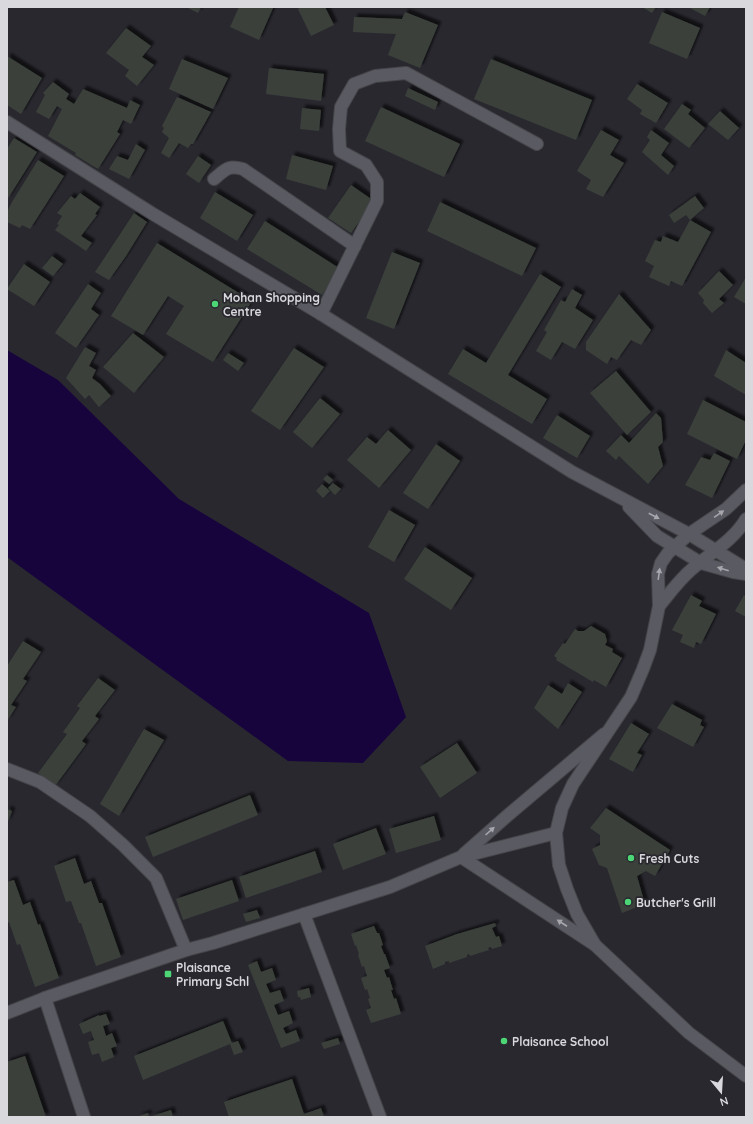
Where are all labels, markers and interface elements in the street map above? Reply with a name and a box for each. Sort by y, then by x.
place label: Mohan Shopping Centre [223,290,320,319]
marker: Mohan Shopping Centre [210,299,220,309]
one-way arrow [713,510,724,518]
one-way arrow [648,512,660,519]
one-way arrow [717,566,729,572]
one-way arrow [656,568,662,580]
one-way arrow [485,826,496,835]
place label: Fresh Cuts [639,851,700,866]
marker: Fresh Cuts [626,853,636,863]
place label: Butcher's Grill [636,895,716,910]
marker: Butcher's Grill [623,897,633,907]
one-way arrow [557,919,567,927]
place label: Plaisance Primary Schl [176,960,249,989]
marker: Plaisance Primary Schl [163,969,173,979]
place label: Plaisance School [512,1034,609,1049]
marker: Plaisance School [499,1036,509,1046]
north arrow [701,1072,741,1112]
text: N [718,1094,730,1109]

